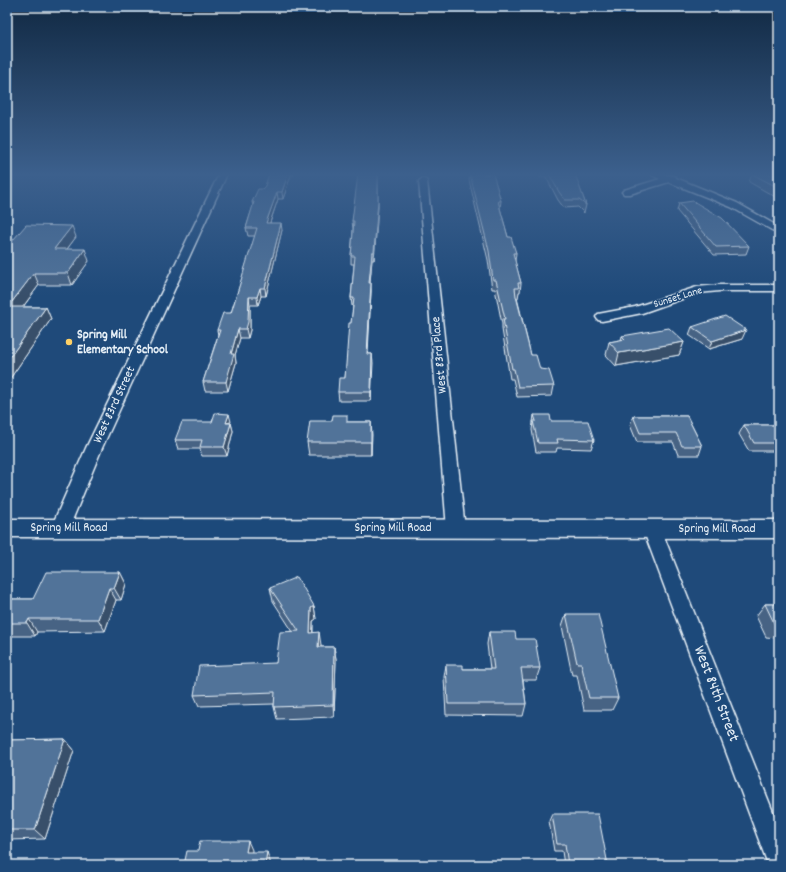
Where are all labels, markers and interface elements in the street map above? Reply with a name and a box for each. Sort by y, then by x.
street label: Sunset Lane [652,283,705,313]
street label: West 83rd Place [427,315,453,394]
place label: Spring Mill Elementary School [77,326,169,360]
marker: Spring Mill Elementary School [64,337,74,347]
street label: West 83rd Street [89,363,141,447]
street label: Spring Mill Road [30,519,108,538]
street label: Spring Mill Road [354,519,432,538]
street label: Spring Mill Road [678,520,756,539]
street label: West 84th Street [687,643,745,746]

